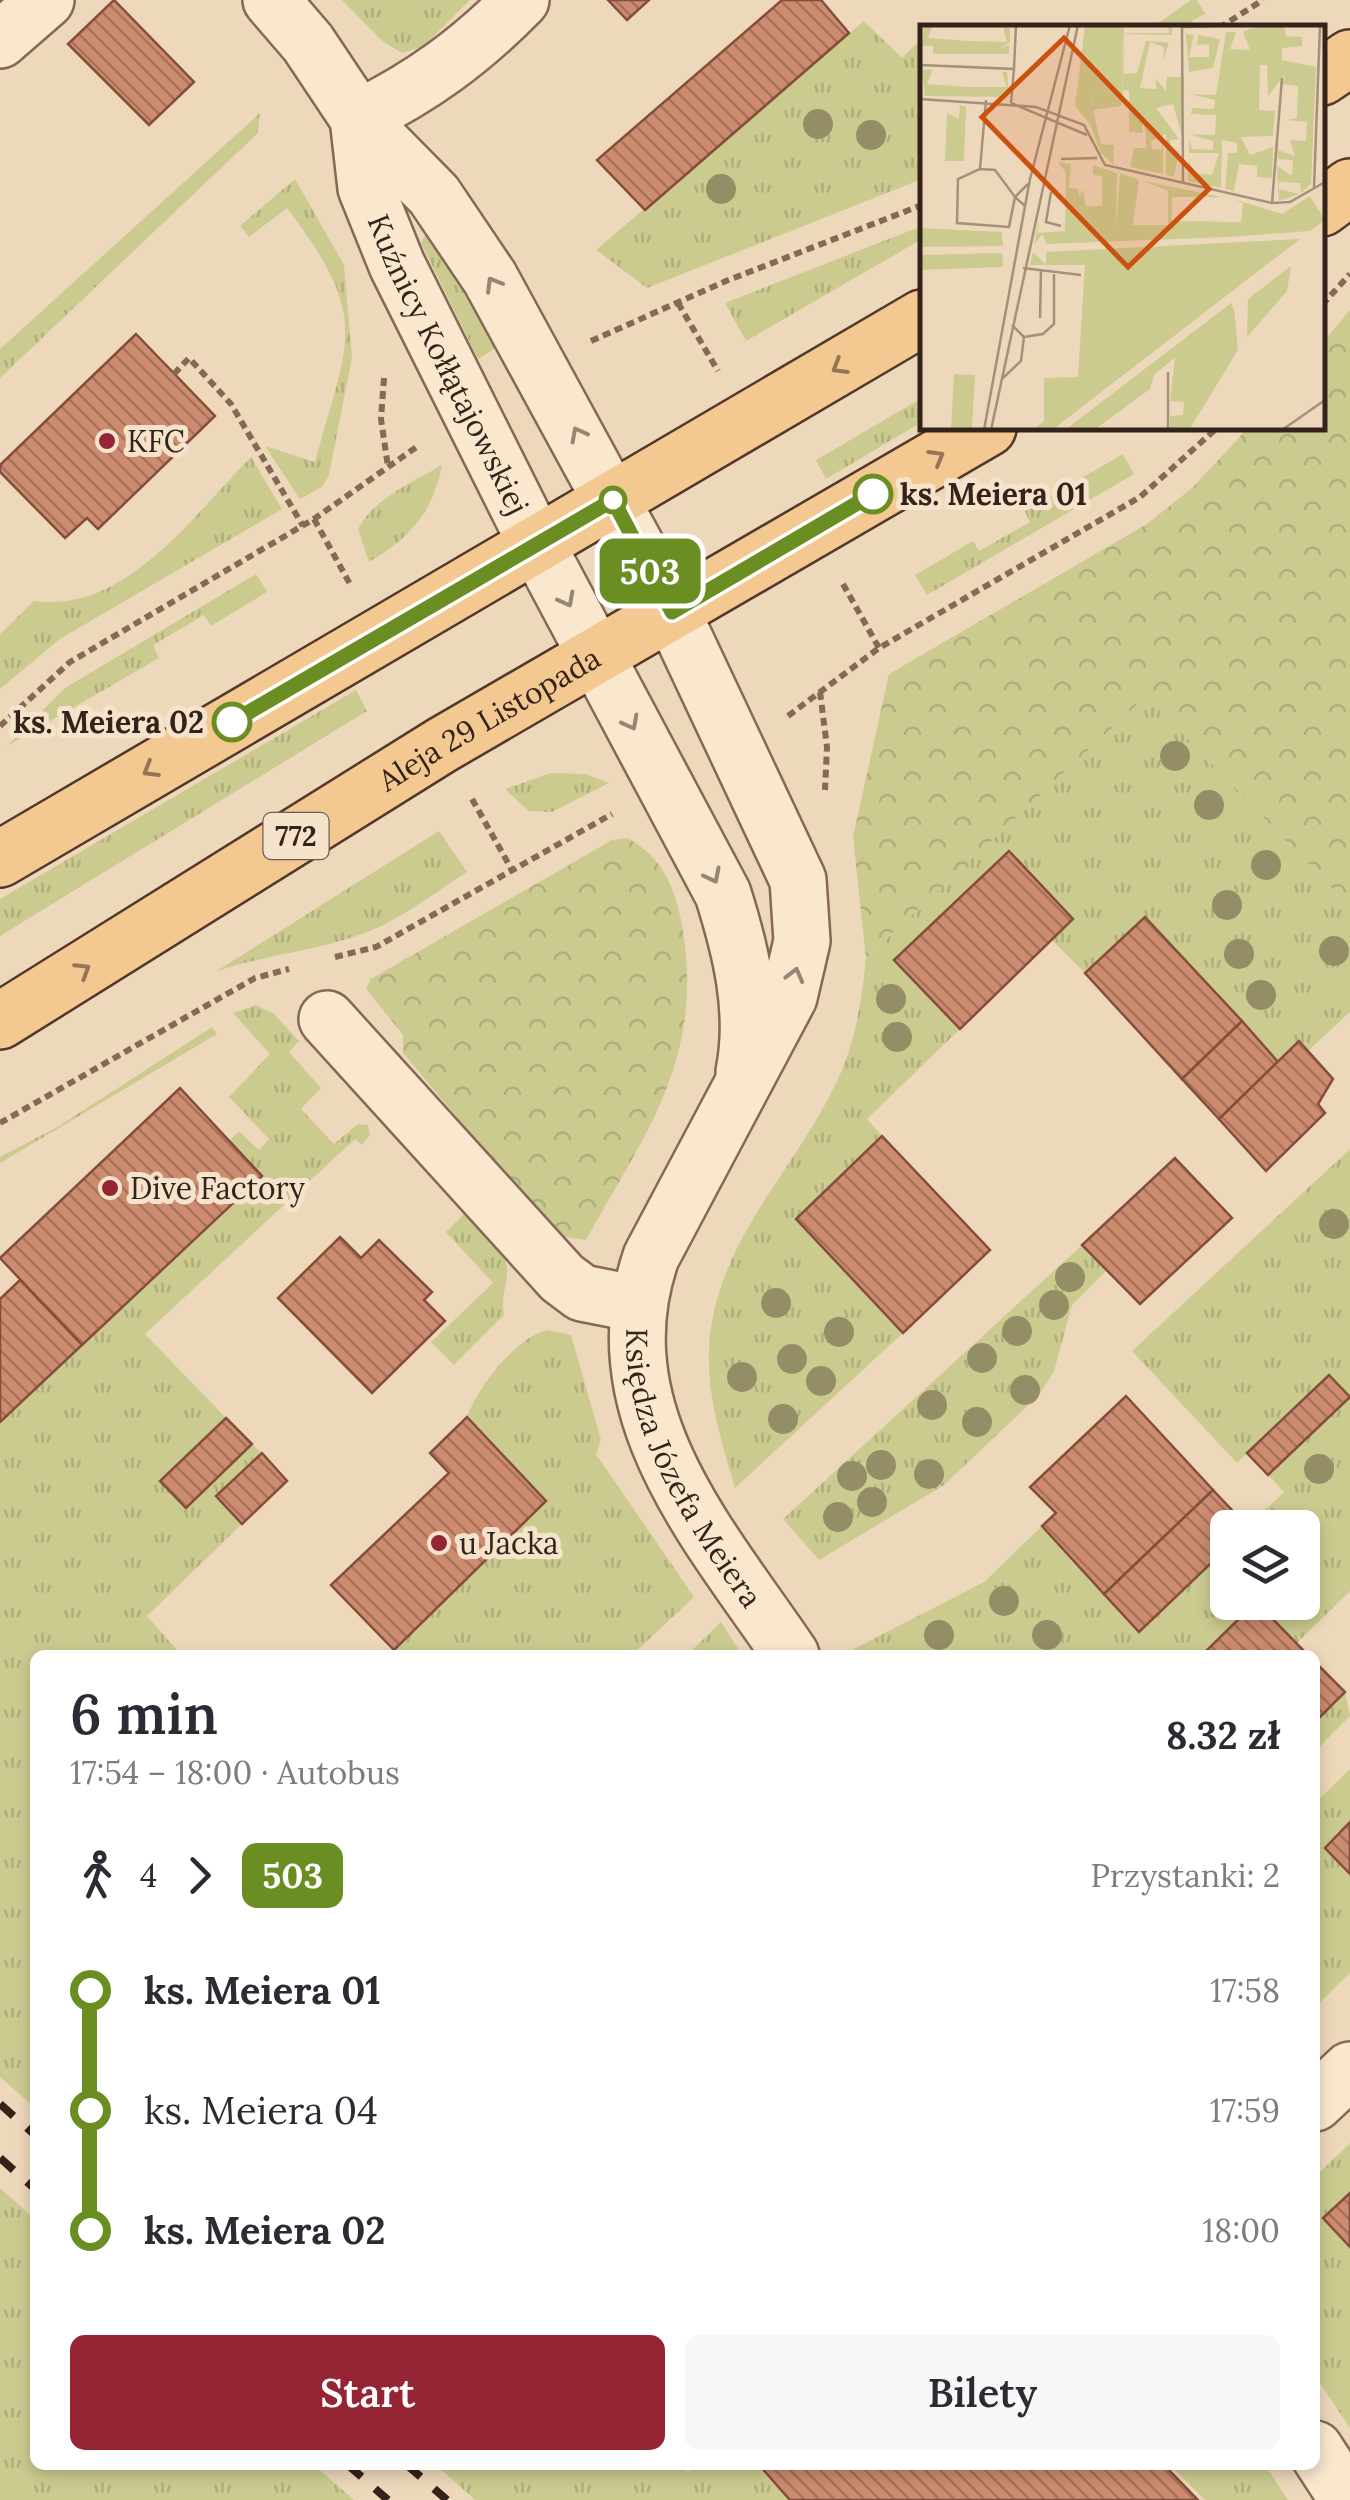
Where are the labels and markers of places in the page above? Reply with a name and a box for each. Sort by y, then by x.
place label: KFC [127,422,185,460]
marker: KFC [96,430,118,452]
marker: ks. Meiera 01 [854,475,892,513]
place label: ks. Meiera 01 [900,475,1087,513]
unlabelled marker [600,487,626,513]
place label: ks. Meiera 02 [13,703,204,741]
marker: ks. Meiera 02 [213,703,251,741]
place label: Dive Factory [130,1169,305,1208]
marker: Dive Factory [99,1177,121,1199]
place label: u Jacka [459,1524,559,1562]
marker: u Jacka [428,1532,450,1554]

